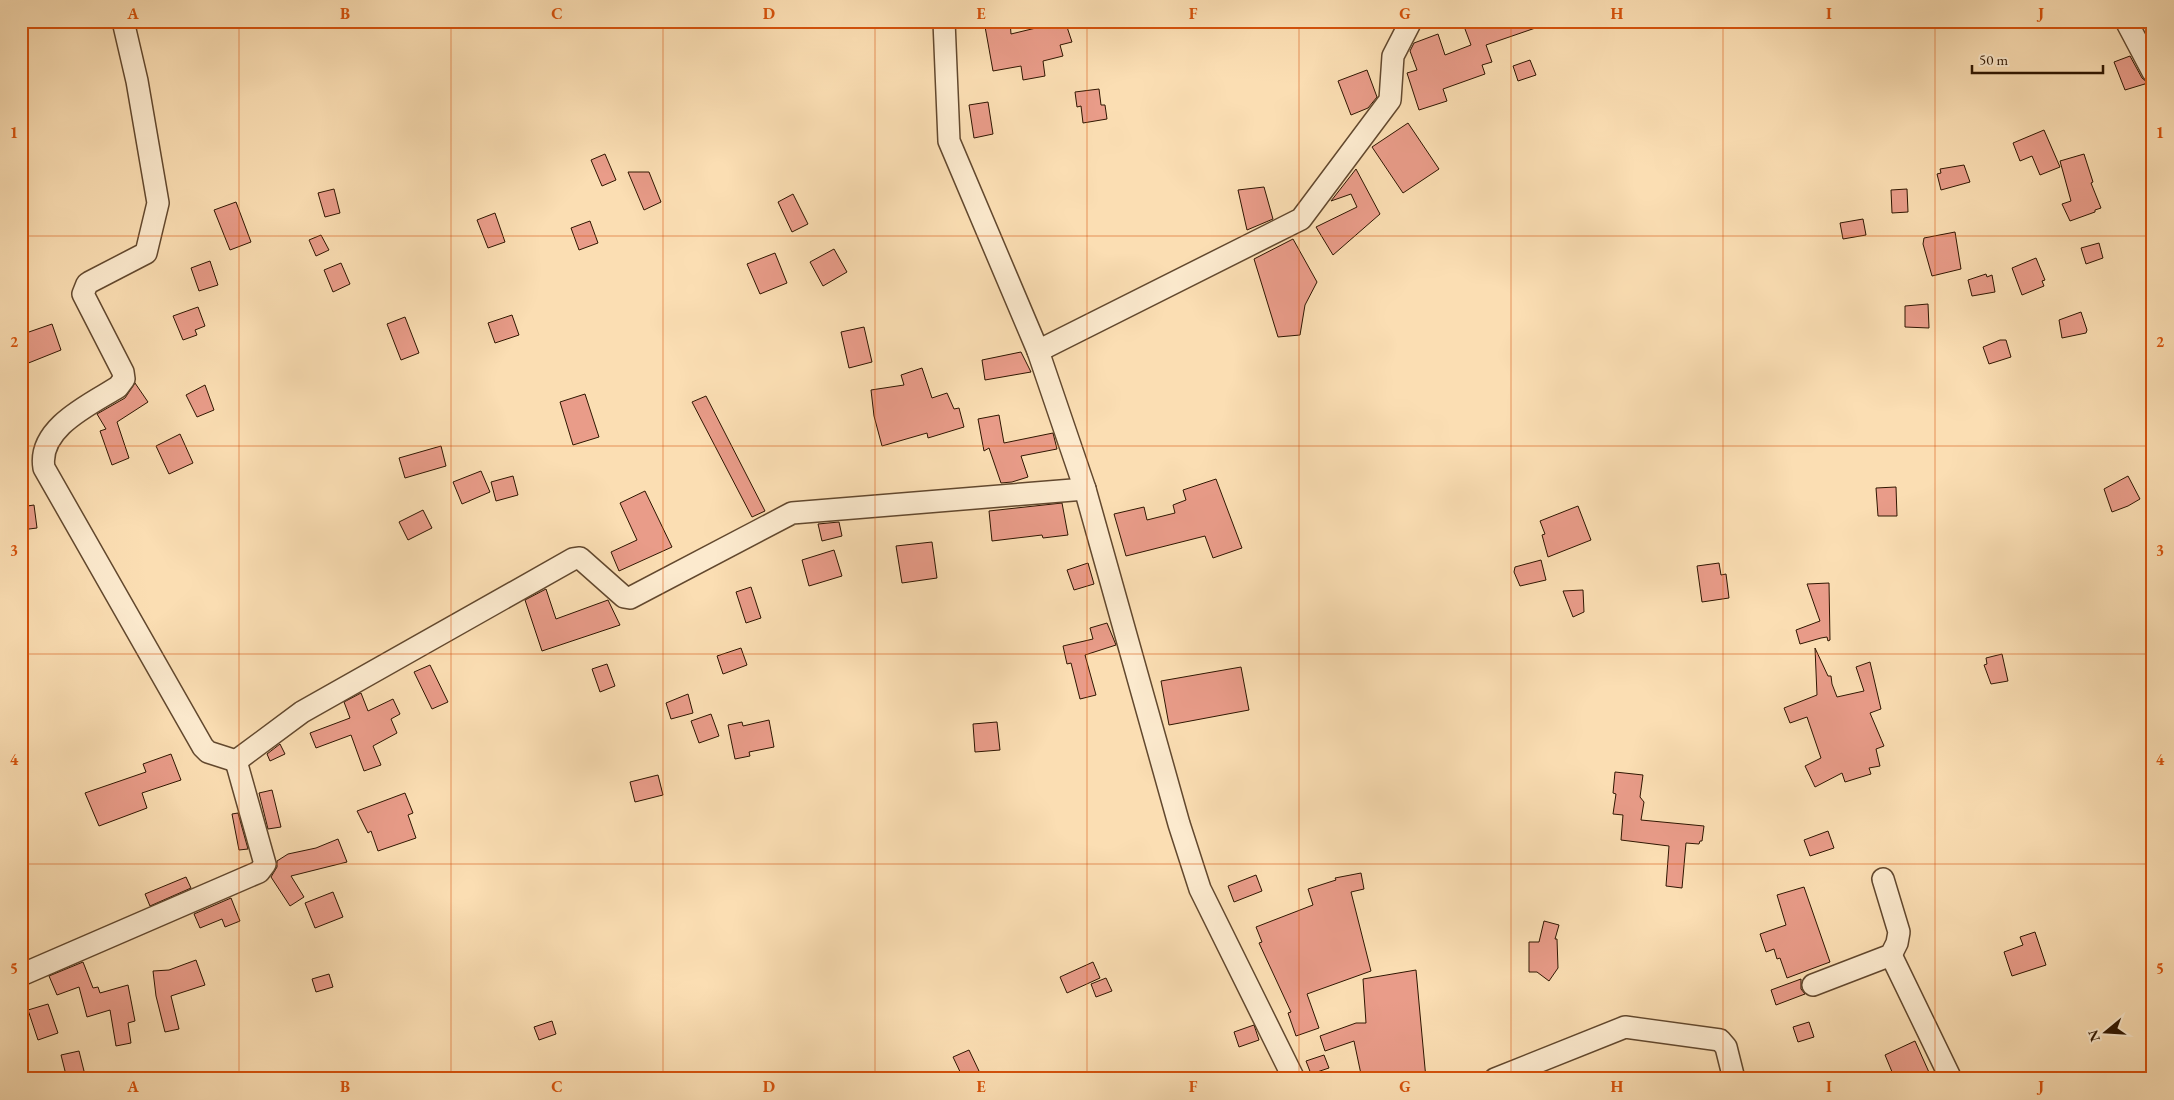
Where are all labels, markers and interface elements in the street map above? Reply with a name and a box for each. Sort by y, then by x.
text: A [126,3,139,24]
text: B [340,3,350,24]
text: C [551,3,563,24]
text: D [763,3,775,24]
text: E [976,3,986,24]
text: F [1189,3,1198,24]
text: G [1399,3,1411,24]
text: H [1611,3,1624,24]
text: I [1826,3,1832,24]
text: J [2036,3,2044,24]
scale bar [1972,42,2103,74]
text: 50 m [1979,50,2008,69]
text: 1 [10,122,18,143]
text: 1 [2156,122,2164,143]
text: 2 [10,331,19,352]
text: 2 [2156,331,2165,352]
text: 3 [10,540,18,561]
text: 3 [2156,540,2164,561]
text: 4 [10,749,19,770]
text: 4 [2156,749,2165,770]
text: 5 [10,958,18,979]
text: 5 [2156,958,2164,979]
north arrow [2082,1008,2132,1058]
text: N [2083,1027,2104,1044]
text: A [126,1076,139,1097]
text: B [340,1076,350,1097]
text: C [551,1076,563,1097]
text: D [763,1076,775,1097]
text: E [976,1076,986,1097]
text: F [1189,1076,1198,1097]
text: G [1399,1076,1411,1097]
text: H [1611,1076,1624,1097]
text: I [1826,1076,1832,1097]
text: J [2036,1076,2044,1097]

